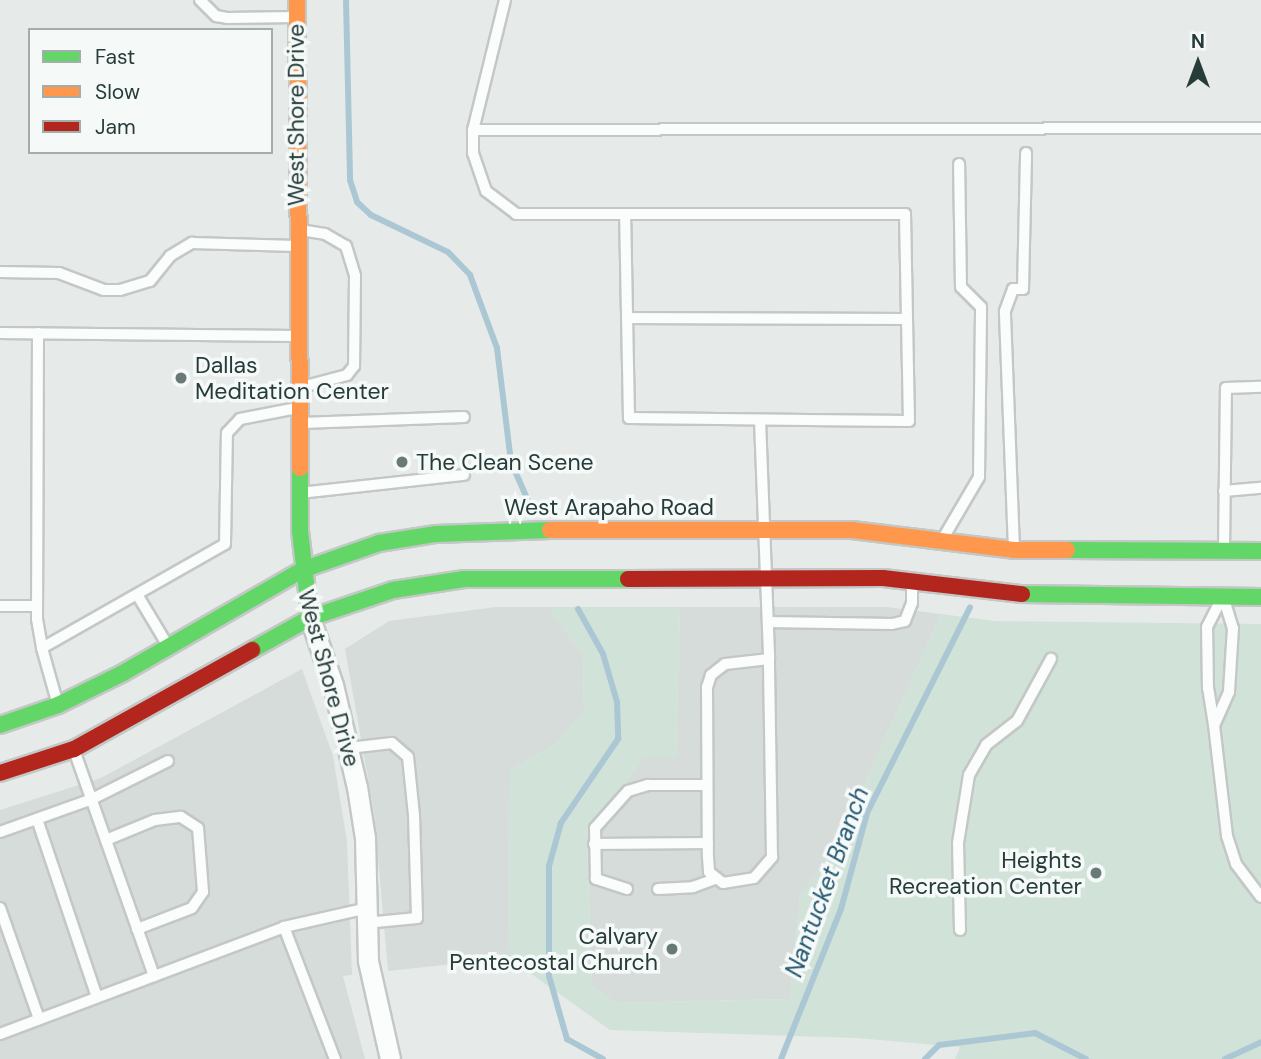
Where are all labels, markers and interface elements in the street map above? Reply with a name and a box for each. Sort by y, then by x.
street label: West Shore Drive [282,24,310,206]
legend [28,28,273,154]
north arrow [1163,28,1233,98]
text: N [1191,29,1205,54]
text: Fast [95,43,135,71]
text: Slow [95,78,140,106]
text: Jam [95,113,136,141]
place label: Dallas Meditation Center [195,351,389,405]
marker: Dallas Meditation Center [173,370,189,386]
place label: The Clean Scene [416,448,594,476]
marker: The Clean Scene [394,454,410,470]
street label: West Arapaho Road [504,493,714,521]
street label: West Shore Drive [292,586,366,770]
water label: Nantucket Branch [779,783,875,981]
place label: Heights Recreation Center [889,846,1082,900]
marker: Heights Recreation Center [1088,865,1104,881]
place label: Calvary Pentecostal Church [449,922,658,976]
marker: Calvary Pentecostal Church [664,941,680,957]

